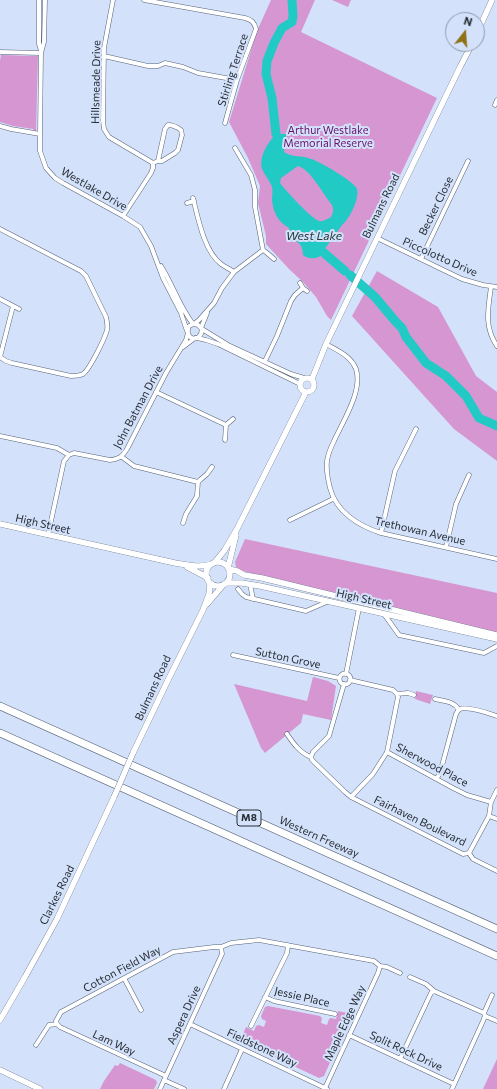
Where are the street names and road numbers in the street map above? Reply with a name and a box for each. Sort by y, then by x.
street label: Stirling Terrace [215,32,251,108]
street label: Hillsmeade Drive [89,40,103,124]
street label: Westlake Drive [58,165,130,213]
street label: Bulmans Road [360,171,402,241]
street label: Becker Close [416,174,456,238]
street label: Piccolotto Drive [400,235,480,279]
street label: John Batman Drive [111,363,165,451]
street label: High Street [14,511,72,537]
street label: Trethowan Avenue [373,514,467,548]
street label: High Street [335,586,393,612]
street label: Sutton Grove [254,645,322,671]
street label: Bulmans Road [132,653,174,723]
street label: Sherwood Place [394,740,470,790]
street label: Fairhaven Boulevard [372,793,468,849]
road number: M8 [237,810,261,826]
street label: Western Freeway [277,813,361,861]
street label: Clarkes Road [37,863,77,927]
street label: Cotton Field Way [81,943,163,995]
street label: Aspera Drive [165,983,203,1047]
street label: Maple Edge Way [322,983,368,1063]
street label: Jessie Place [273,984,331,1010]
street label: Fieldstone Way [225,1026,299,1070]
street label: Lam Way [90,1027,138,1059]
street label: Split Rock Drive [367,1028,445,1074]

